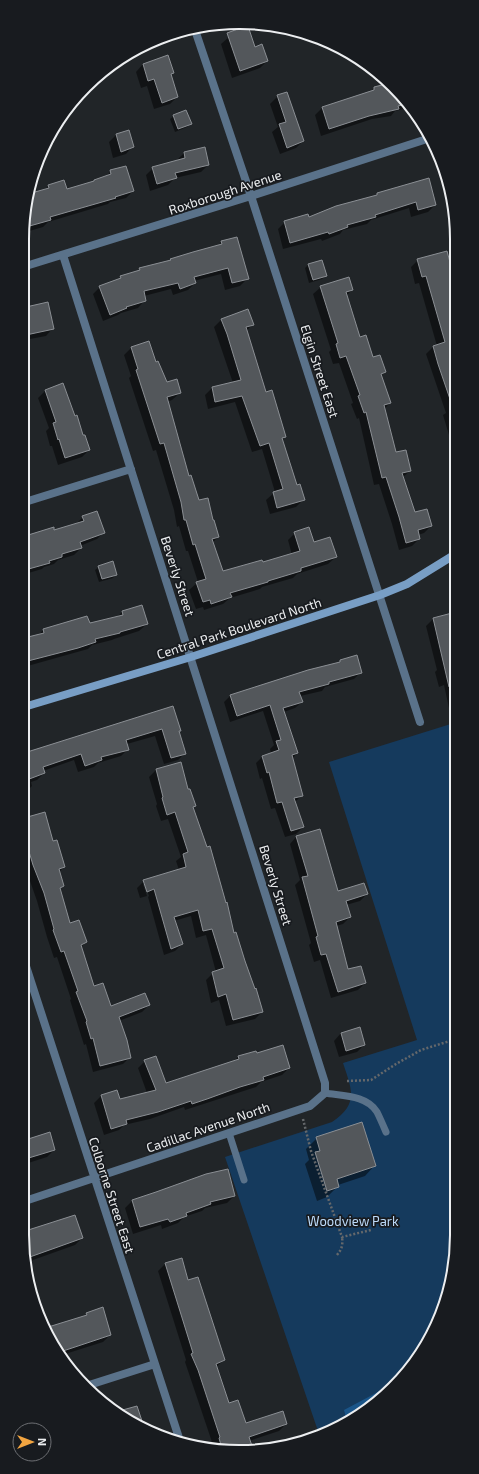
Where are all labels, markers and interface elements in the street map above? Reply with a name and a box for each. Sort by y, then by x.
street label: Roxborough Avenue [167,166,283,218]
street label: Elgin Street East [297,322,343,420]
street label: Beverly Street [158,534,198,618]
street label: Central Park Boulevard North [155,594,323,662]
street label: Beverly Street [256,843,296,927]
street label: Cadillac Avenue North [144,1098,272,1156]
street label: Colborne Street East [86,1135,138,1255]
park label: Woodview Park [307,1213,399,1229]
north arrow [12,1422,52,1462]
text: N [36,1438,49,1446]

